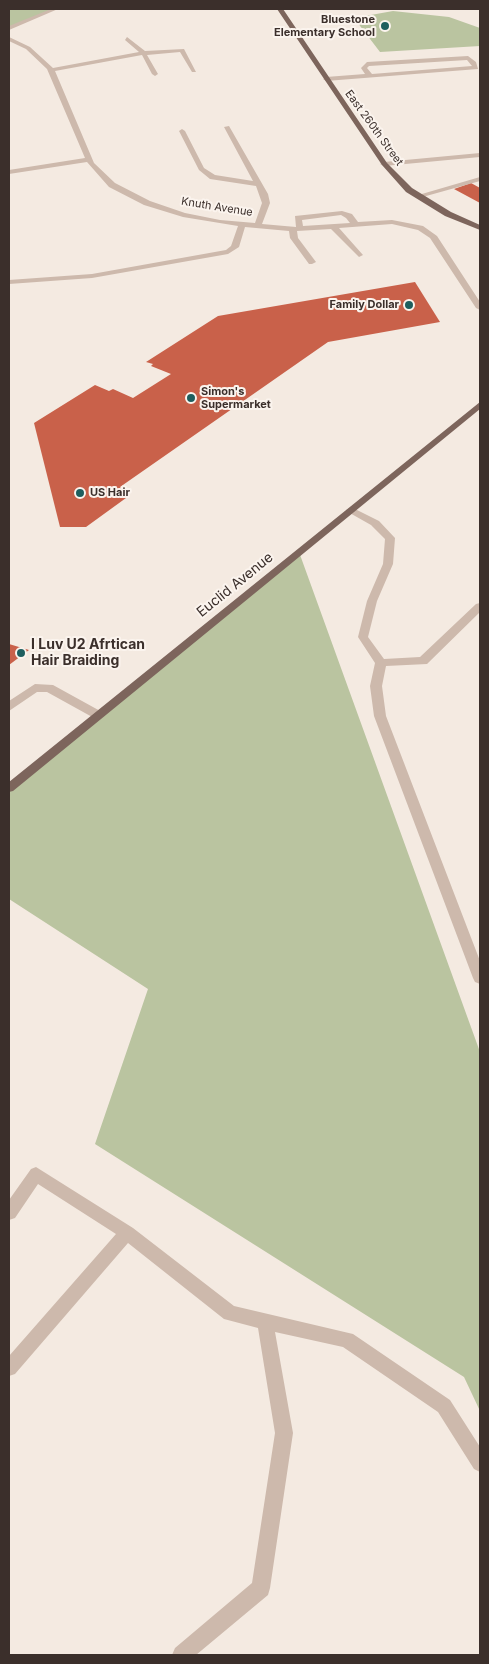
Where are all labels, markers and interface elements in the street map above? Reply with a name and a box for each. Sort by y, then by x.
place label: Bluestone Elementary School [274,13,375,39]
marker: Bluestone Elementary School [379,20,391,32]
street label: East 260th Street [342,88,406,168]
street label: Knuth Avenue [180,195,254,219]
place label: Family Dollar [329,298,399,312]
marker: Family Dollar [403,299,415,311]
place label: Simon's Supermarket [201,385,271,411]
marker: Simon's Supermarket [185,392,197,404]
place label: US Hair [90,486,130,500]
marker: US Hair [74,487,86,499]
street label: Euclid Avenue [194,549,276,621]
place label: I Luv U2 Afrtican Hair Braiding [31,637,145,670]
marker: I Luv U2 Afrtican Hair Braiding [15,647,27,659]

